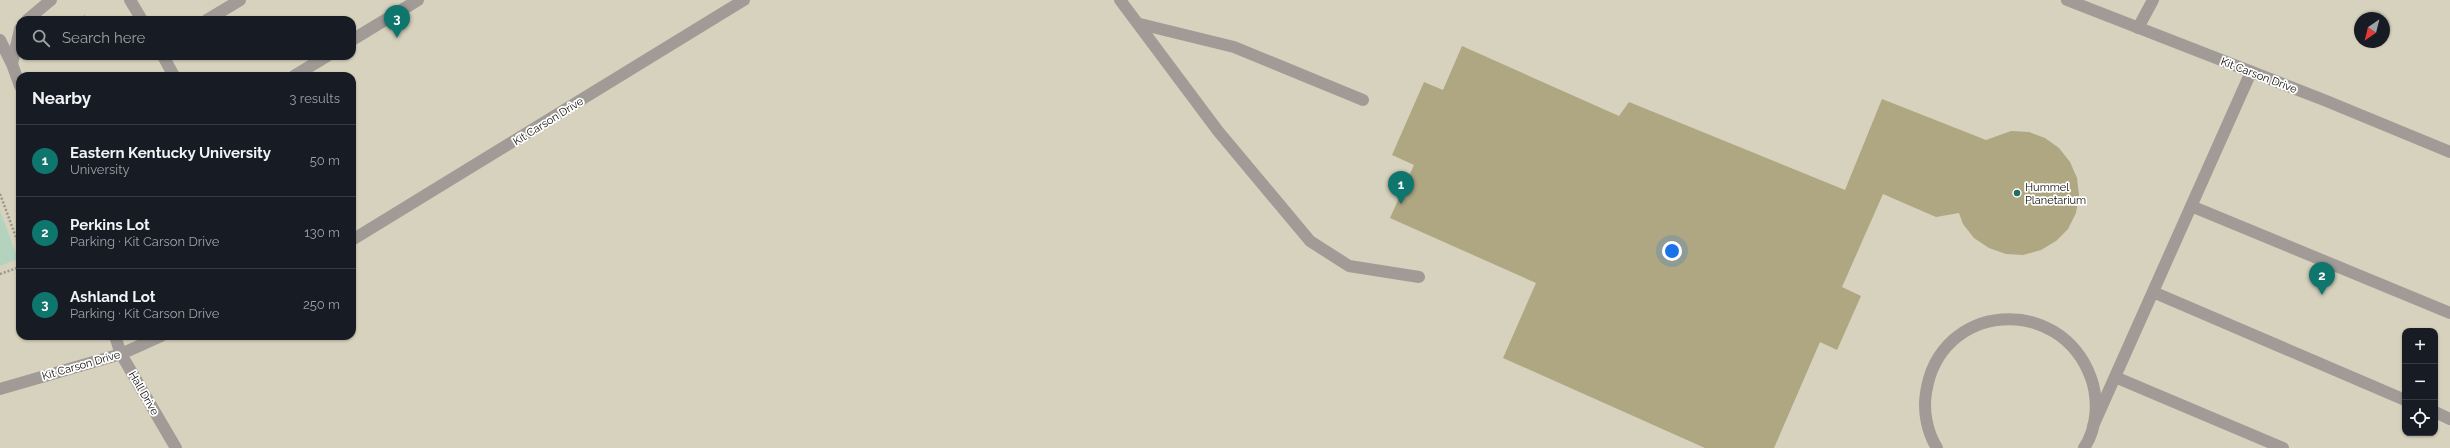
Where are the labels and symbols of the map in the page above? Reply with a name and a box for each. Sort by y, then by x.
pin: 3 [384,5,410,38]
north arrow [2354,12,2390,48]
street label: Kit Carson Drive [2219,55,2299,96]
street label: Kit Carson Drive [511,94,586,148]
pin: 1 [1388,171,1414,204]
place label: Hummel Planetarium [2025,181,2086,207]
marker: Hummel Planetarium [2012,188,2022,198]
your location [1662,241,1682,261]
pin: 2 [2309,262,2335,295]
street label: Kit Carson Drive [41,348,122,383]
street label: Hall Drive [126,369,162,418]

